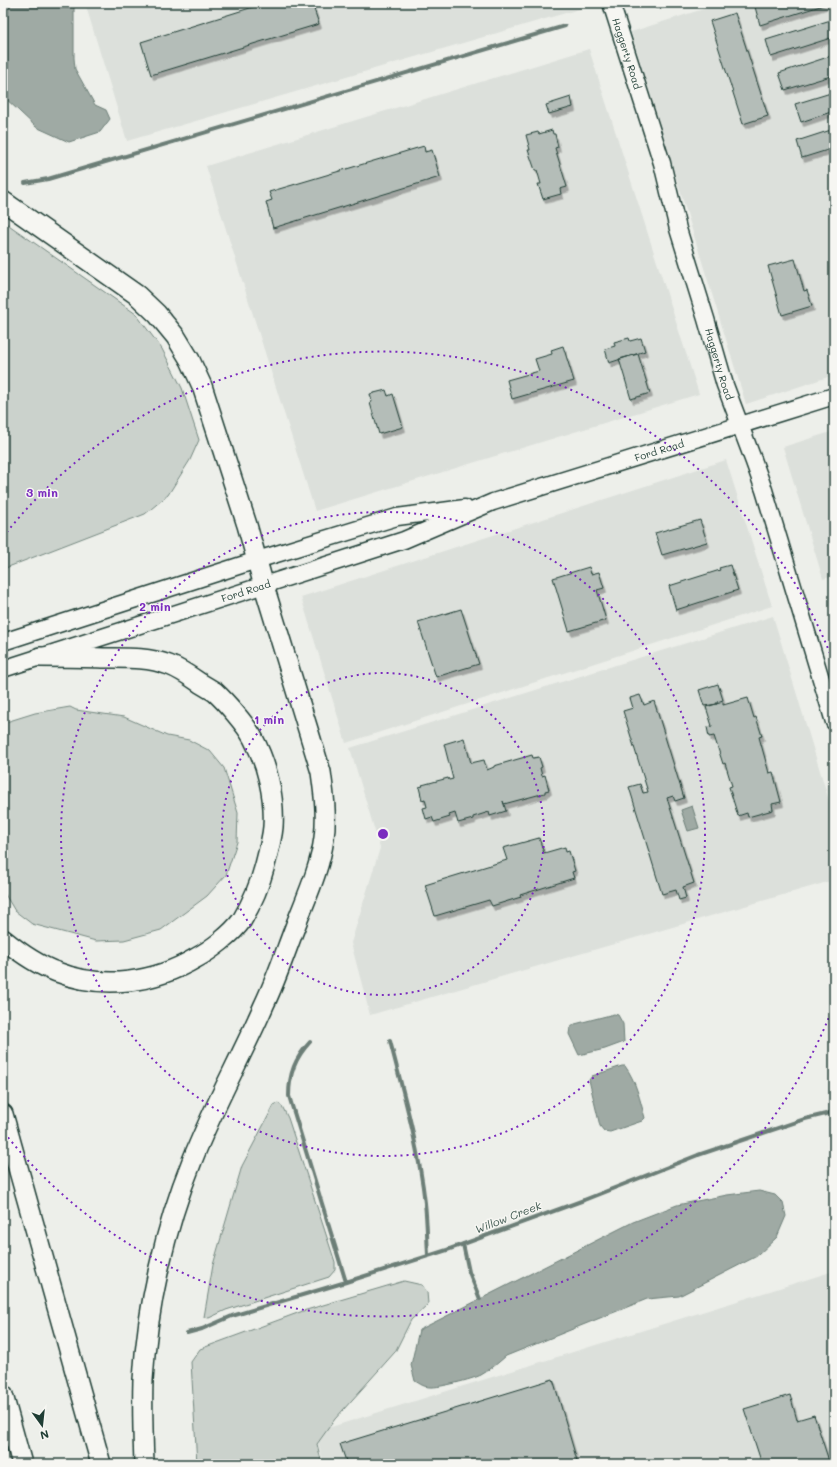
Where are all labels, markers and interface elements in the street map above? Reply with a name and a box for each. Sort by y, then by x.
street label: Haggerty Road [609,16,645,91]
street label: Haggerty Road [702,327,737,402]
street label: Ford Road [633,436,686,465]
text: 3 min [26,484,58,500]
street label: Ford Road [219,576,272,605]
text: 2 min [139,598,171,614]
text: 1 min [254,711,284,727]
centre of rings [376,827,390,841]
water label: Willow Creek [473,1197,543,1237]
north arrow [22,1405,62,1445]
text: N [39,1427,51,1443]

